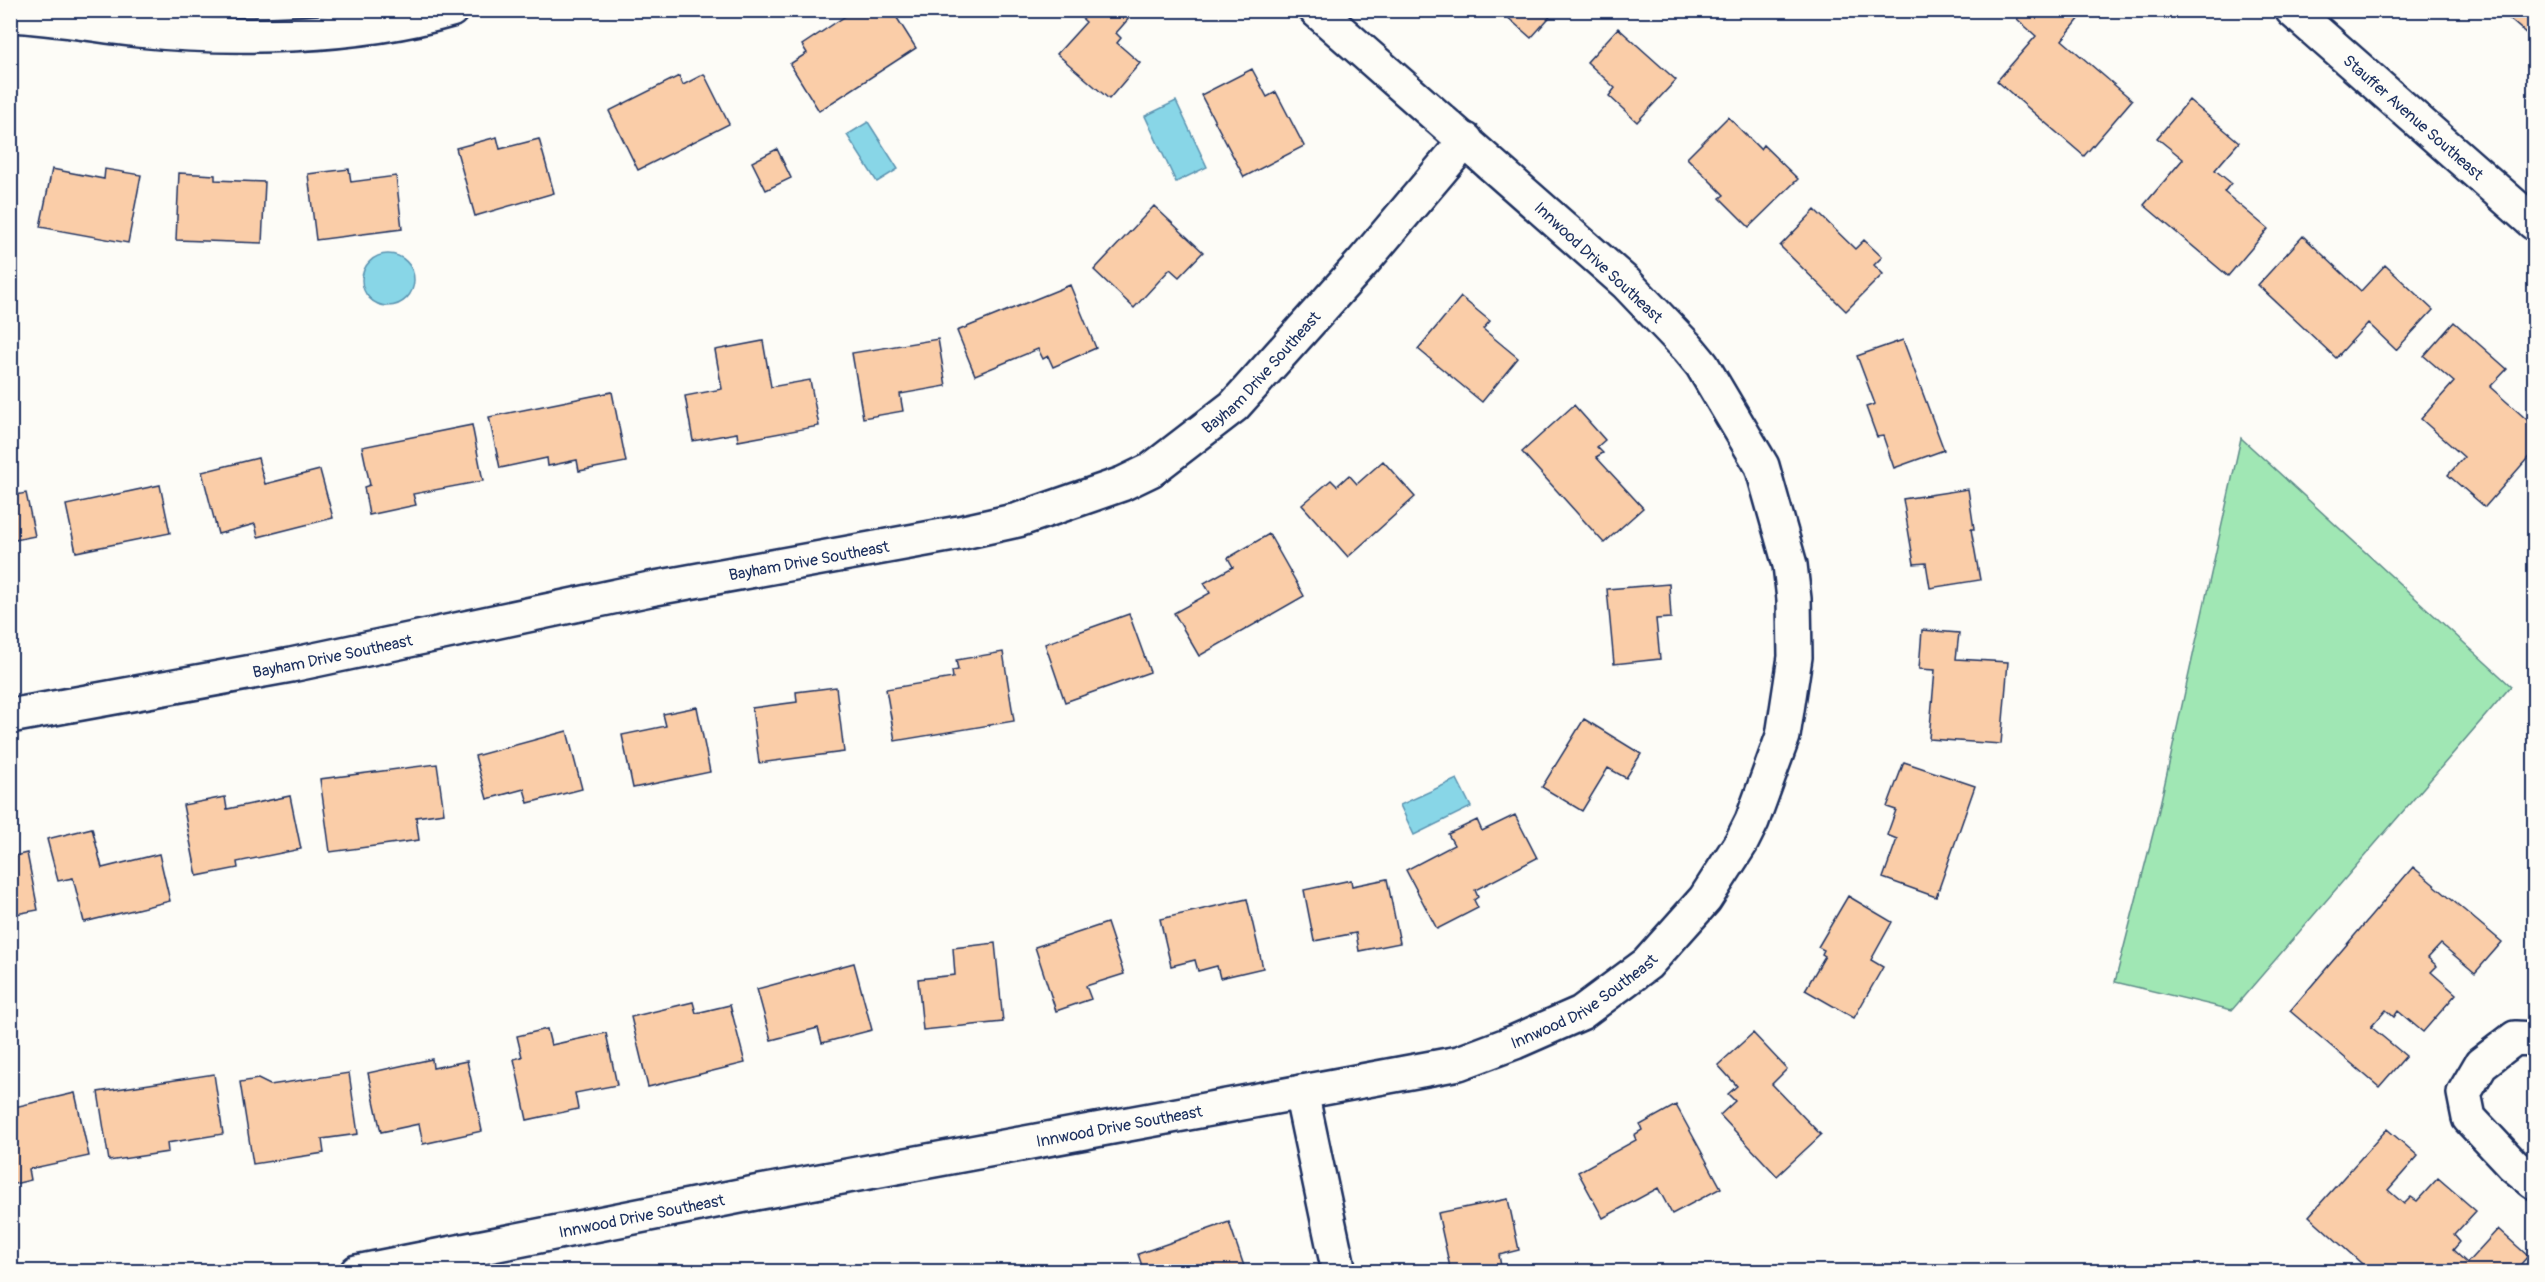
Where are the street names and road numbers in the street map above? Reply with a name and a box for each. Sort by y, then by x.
street label: Stauffer Avenue Southeast [2339,51,2488,185]
street label: Innwood Drive Southeast [1530,198,1667,328]
street label: Bayham Drive Southeast [1198,307,1325,438]
street label: Bayham Drive Southeast [727,537,891,586]
street label: Bayham Drive Southeast [251,630,415,683]
street label: Innwood Drive Southeast [1508,950,1663,1054]
street label: Innwood Drive Southeast [1035,1102,1204,1152]
street label: Innwood Drive Southeast [557,1190,727,1243]

